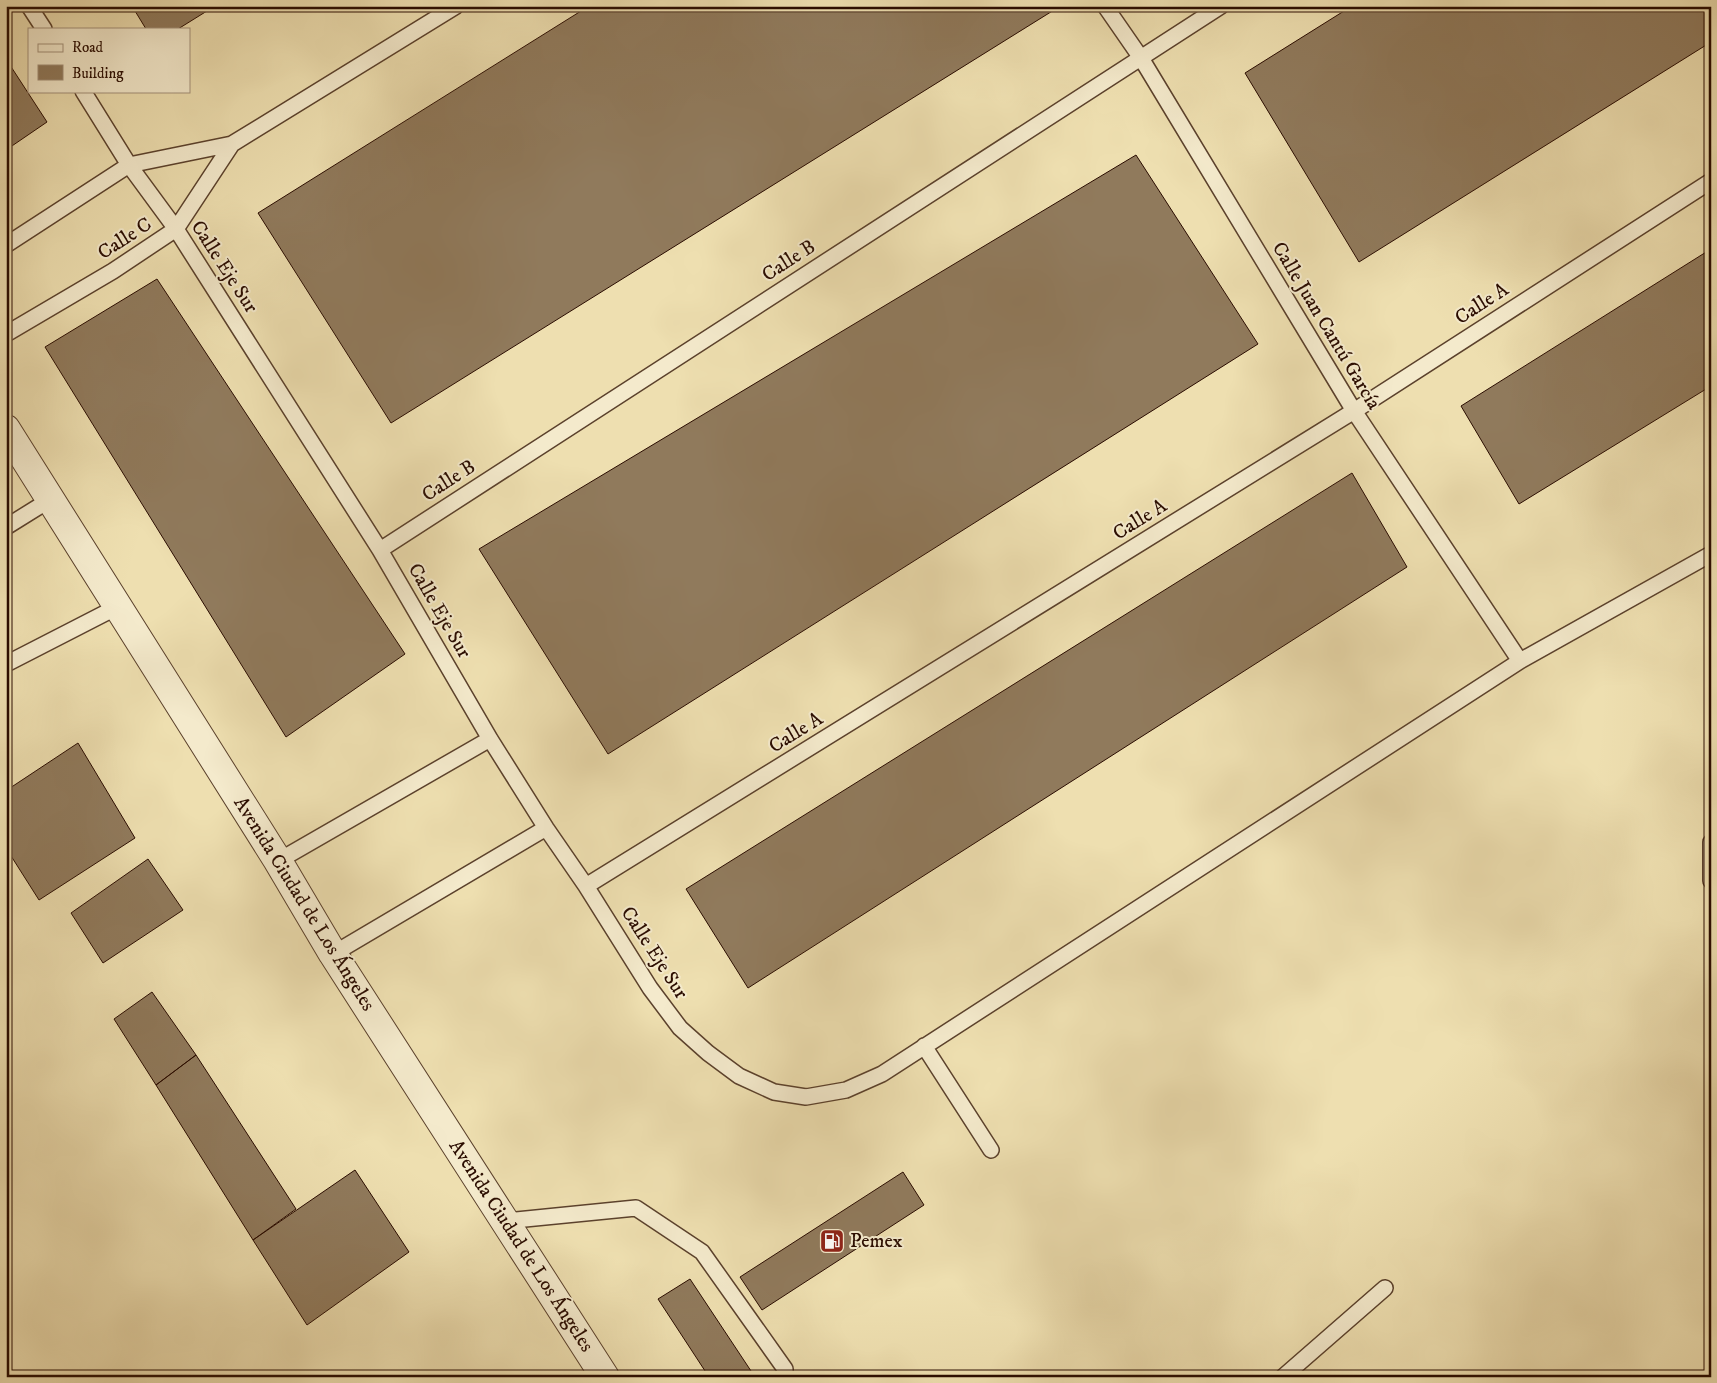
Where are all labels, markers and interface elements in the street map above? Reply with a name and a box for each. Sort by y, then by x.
legend [28,28,190,92]
text: Road [72,38,104,57]
text: Building [72,64,124,83]
street label: Calle C [93,212,157,266]
street label: Calle Eje Sur [185,216,263,318]
street label: Calle B [757,234,821,288]
street label: Calle Juan Cantú García [1266,238,1386,415]
street label: Calle A [1450,277,1514,331]
street label: Calle B [417,454,481,508]
street label: Calle A [1108,494,1172,546]
street label: Calle Eje Sur [402,559,476,663]
street label: Calle A [764,707,828,759]
street label: Avenida Ciudad de Los Ángeles [228,792,381,1016]
street label: Calle Eje Sur [615,902,693,1004]
street label: Avenida Ciudad de Los Ángeles [443,1135,600,1357]
fuel station icon: Pemex [819,1228,845,1254]
place label: Pemex [850,1229,903,1254]

